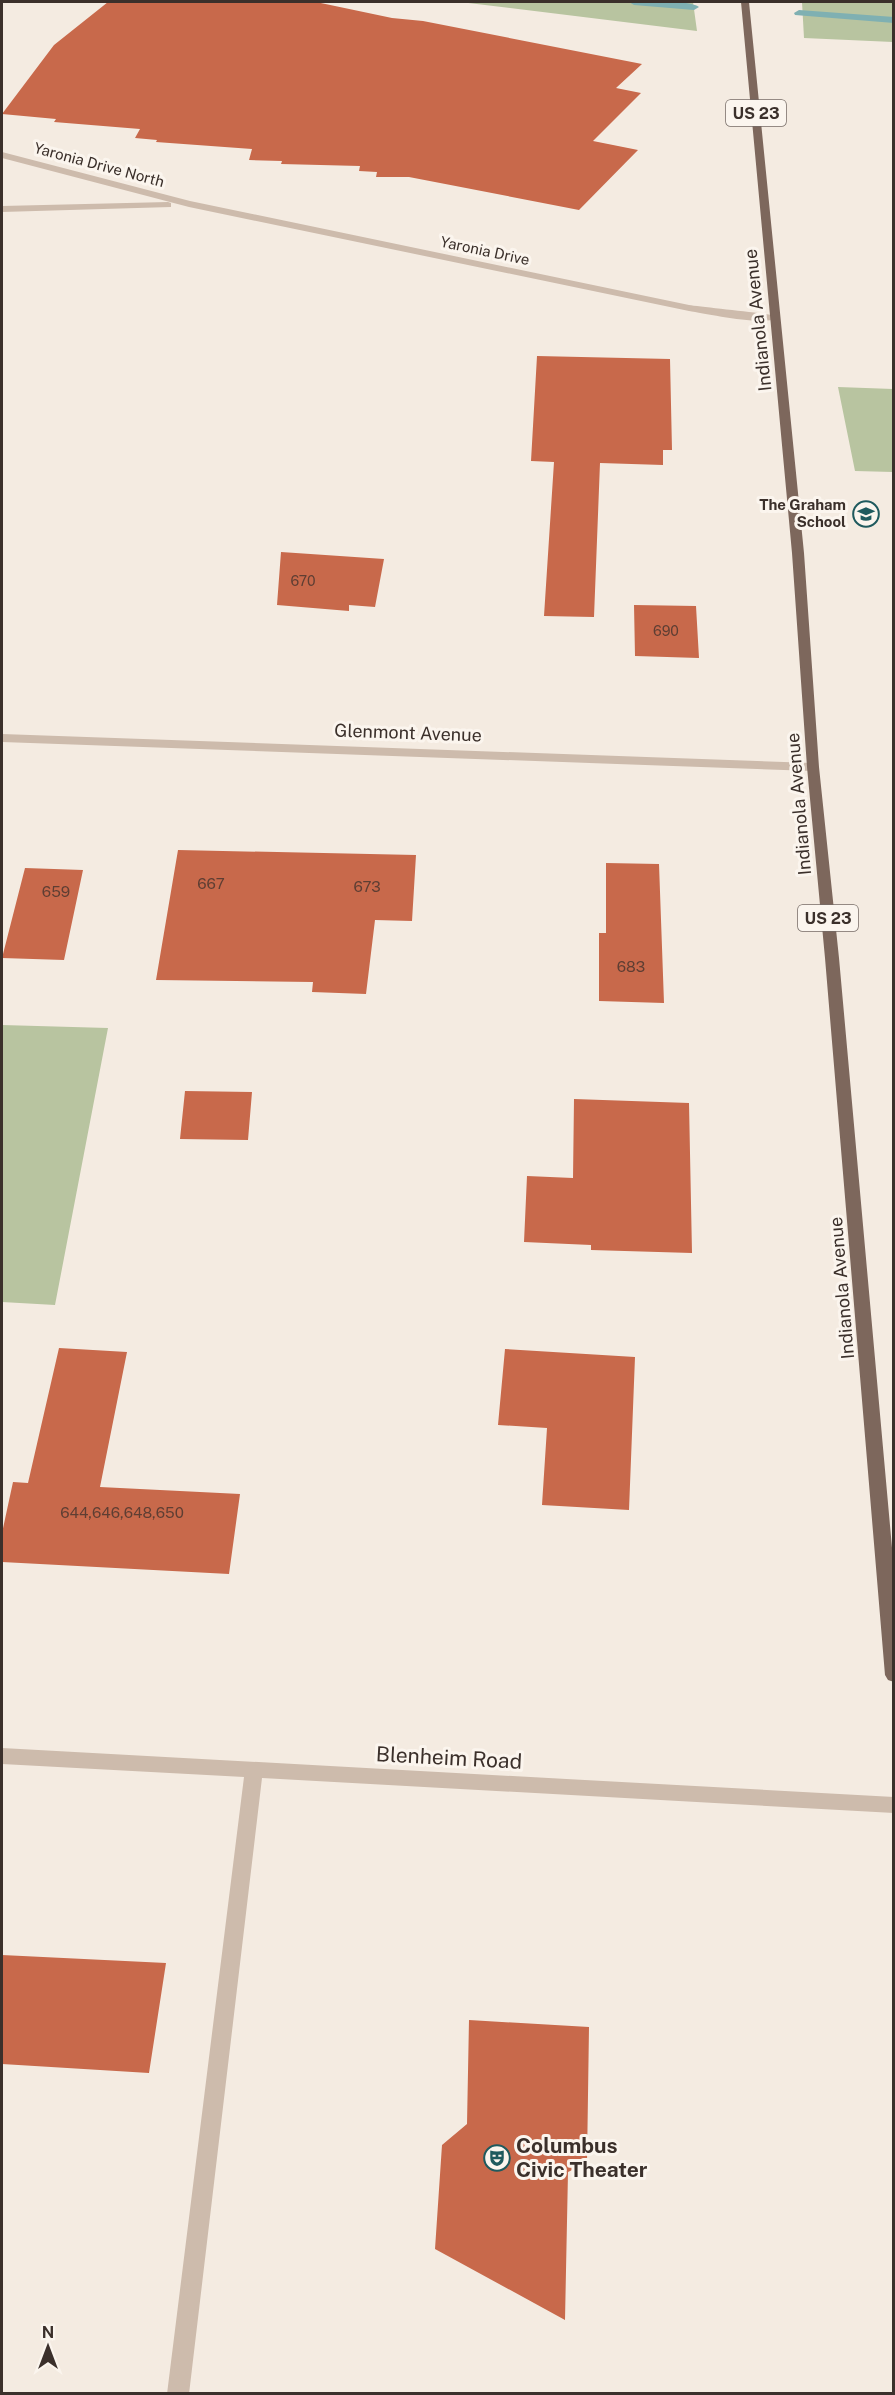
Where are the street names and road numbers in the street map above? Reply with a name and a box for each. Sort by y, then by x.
road number: US 23 [726,100,786,126]
street label: Yaronia Drive North [32,139,166,190]
street label: Yaronia Drive [439,233,531,268]
street label: Indianola Avenue [740,248,775,392]
street label: Glenmont Avenue [334,719,482,746]
street label: Indianola Avenue [782,732,815,876]
road number: US 23 [798,905,858,931]
street label: Indianola Avenue [825,1216,858,1360]
street label: Blenheim Road [375,1741,523,1774]

